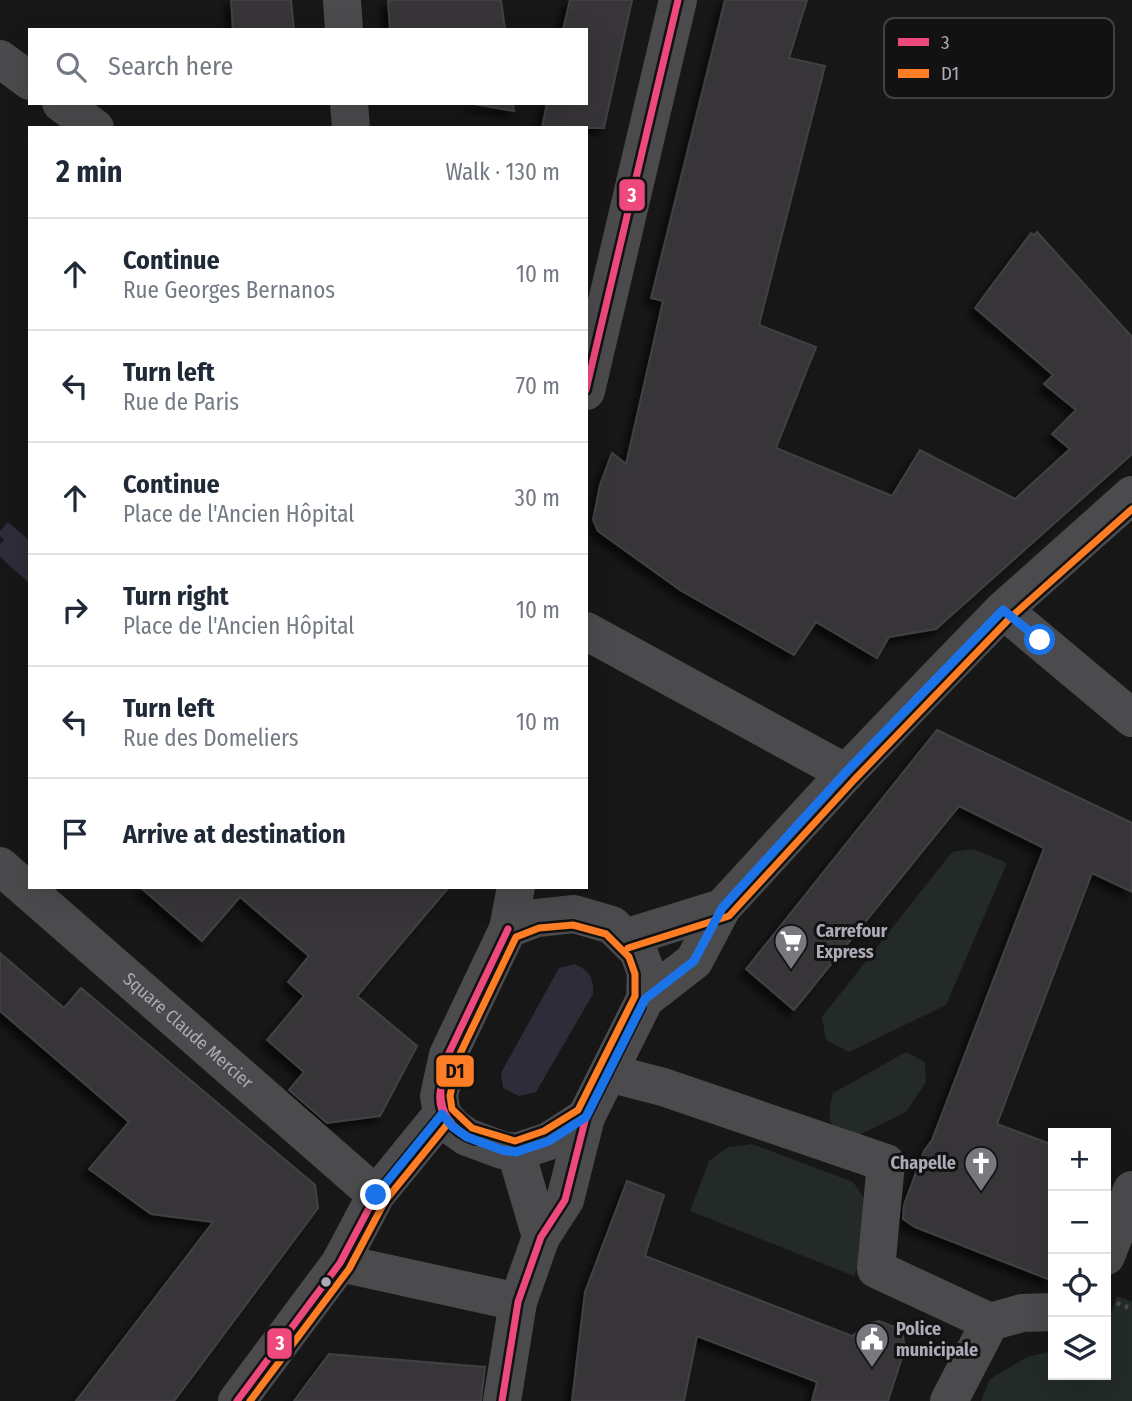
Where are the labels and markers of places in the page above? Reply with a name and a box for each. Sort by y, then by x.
place label: Carrefour Express [816,920,888,963]
supermarket icon: Carrefour Express [772,922,810,971]
church icon: Chapelle [962,1144,1000,1193]
place label: Chapelle [891,1152,956,1174]
unlabelled marker [319,1275,333,1289]
place label: Police municipale [896,1318,978,1361]
public building icon: Police municipale [853,1320,891,1369]

